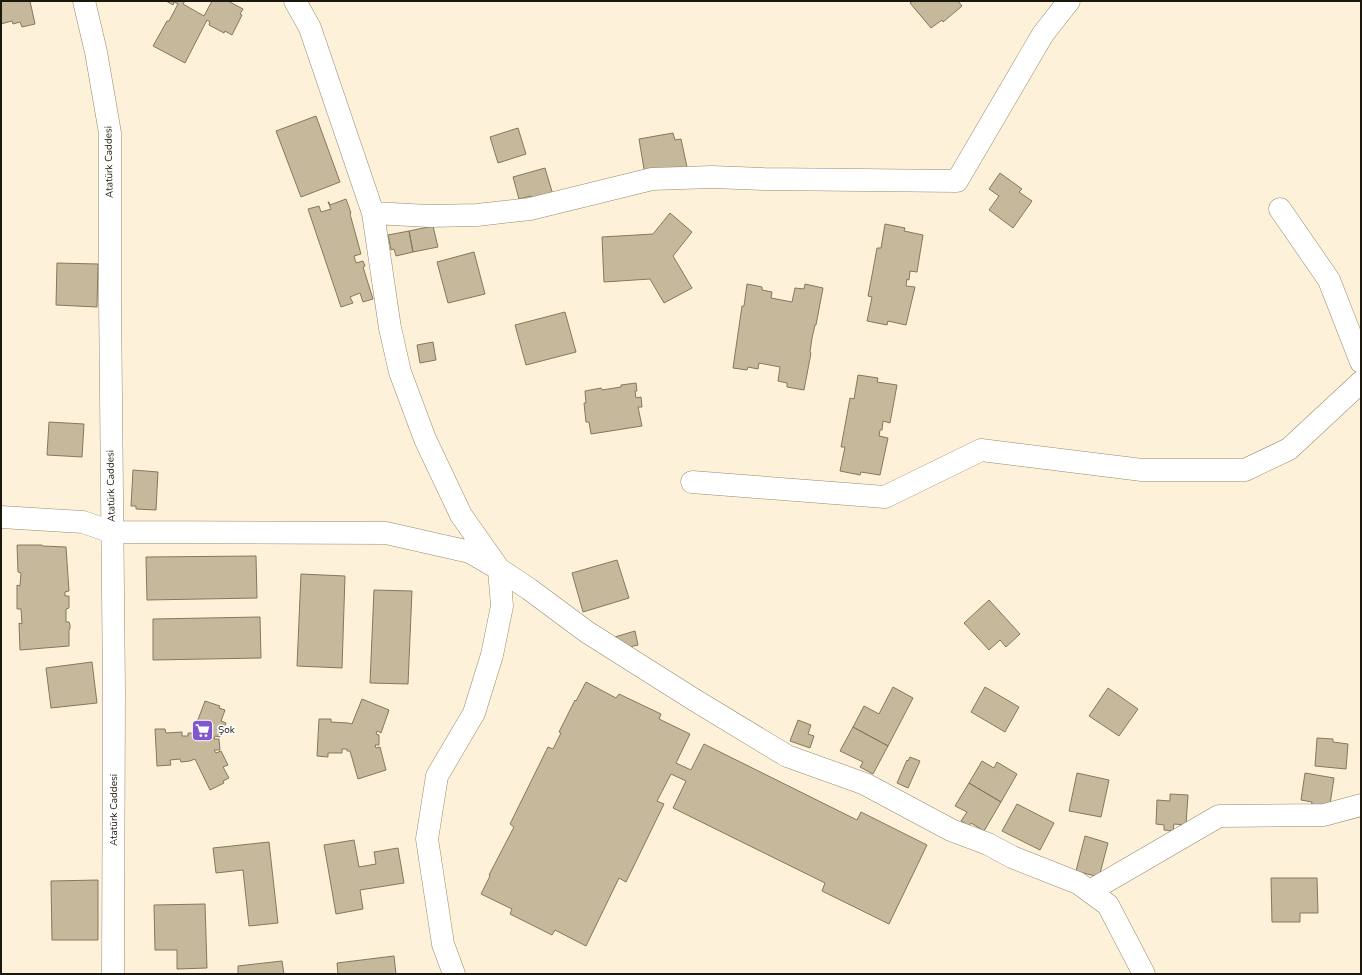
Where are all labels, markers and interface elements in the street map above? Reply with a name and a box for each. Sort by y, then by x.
street label: Atatürk Caddesi [101,126,117,198]
street label: Atatürk Caddesi [103,450,119,522]
supermarket icon: Şok [190,717,216,743]
place label: Şok [218,723,236,737]
street label: Atatürk Caddesi [107,774,121,846]

